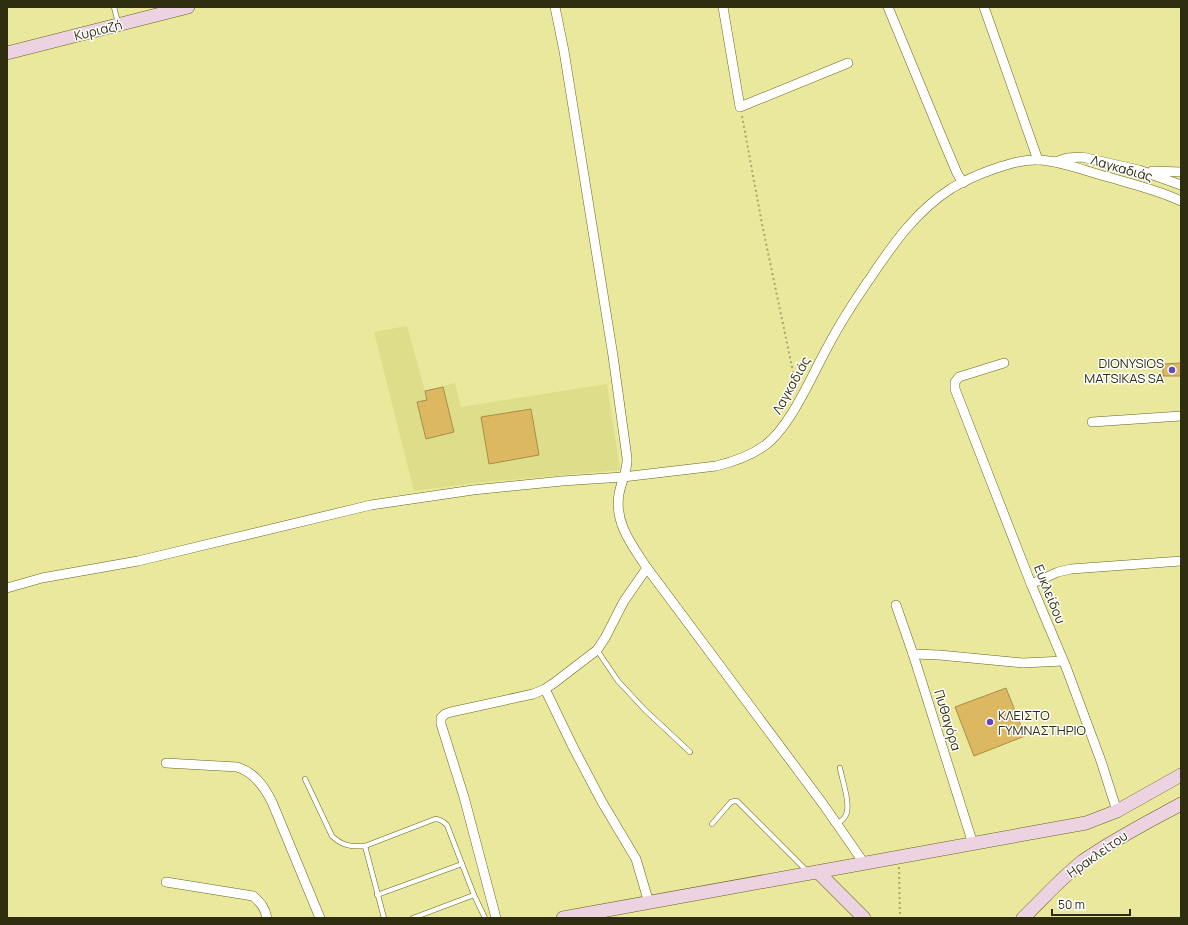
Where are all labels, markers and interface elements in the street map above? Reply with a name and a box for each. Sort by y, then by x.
street label: Κυριαζή [72,15,124,45]
street label: Λαγκαδιάς [1089,151,1155,185]
street label: Λαγκαδιάς [768,353,814,417]
place label: DIONYSIOS MATSIKAS SA [1084,354,1164,387]
marker: DIONYSIOS MATSIKAS SA [1167,365,1177,375]
street label: Ευκλείδου [1030,562,1070,626]
street label: Πυθαγόρα [930,687,966,753]
place label: ΚΛΕΙΣΤΟ ΓΥΜΝΑΣΤΗΡΙΟ [998,706,1087,739]
marker: ΚΛΕΙΣΤΟ ΓΥΜΝΑΣΤΗΡΙΟ [985,717,995,727]
street label: Ηρακλείτου [1063,826,1131,882]
scale bar [1052,891,1130,917]
text: 50 m [1058,896,1085,913]

